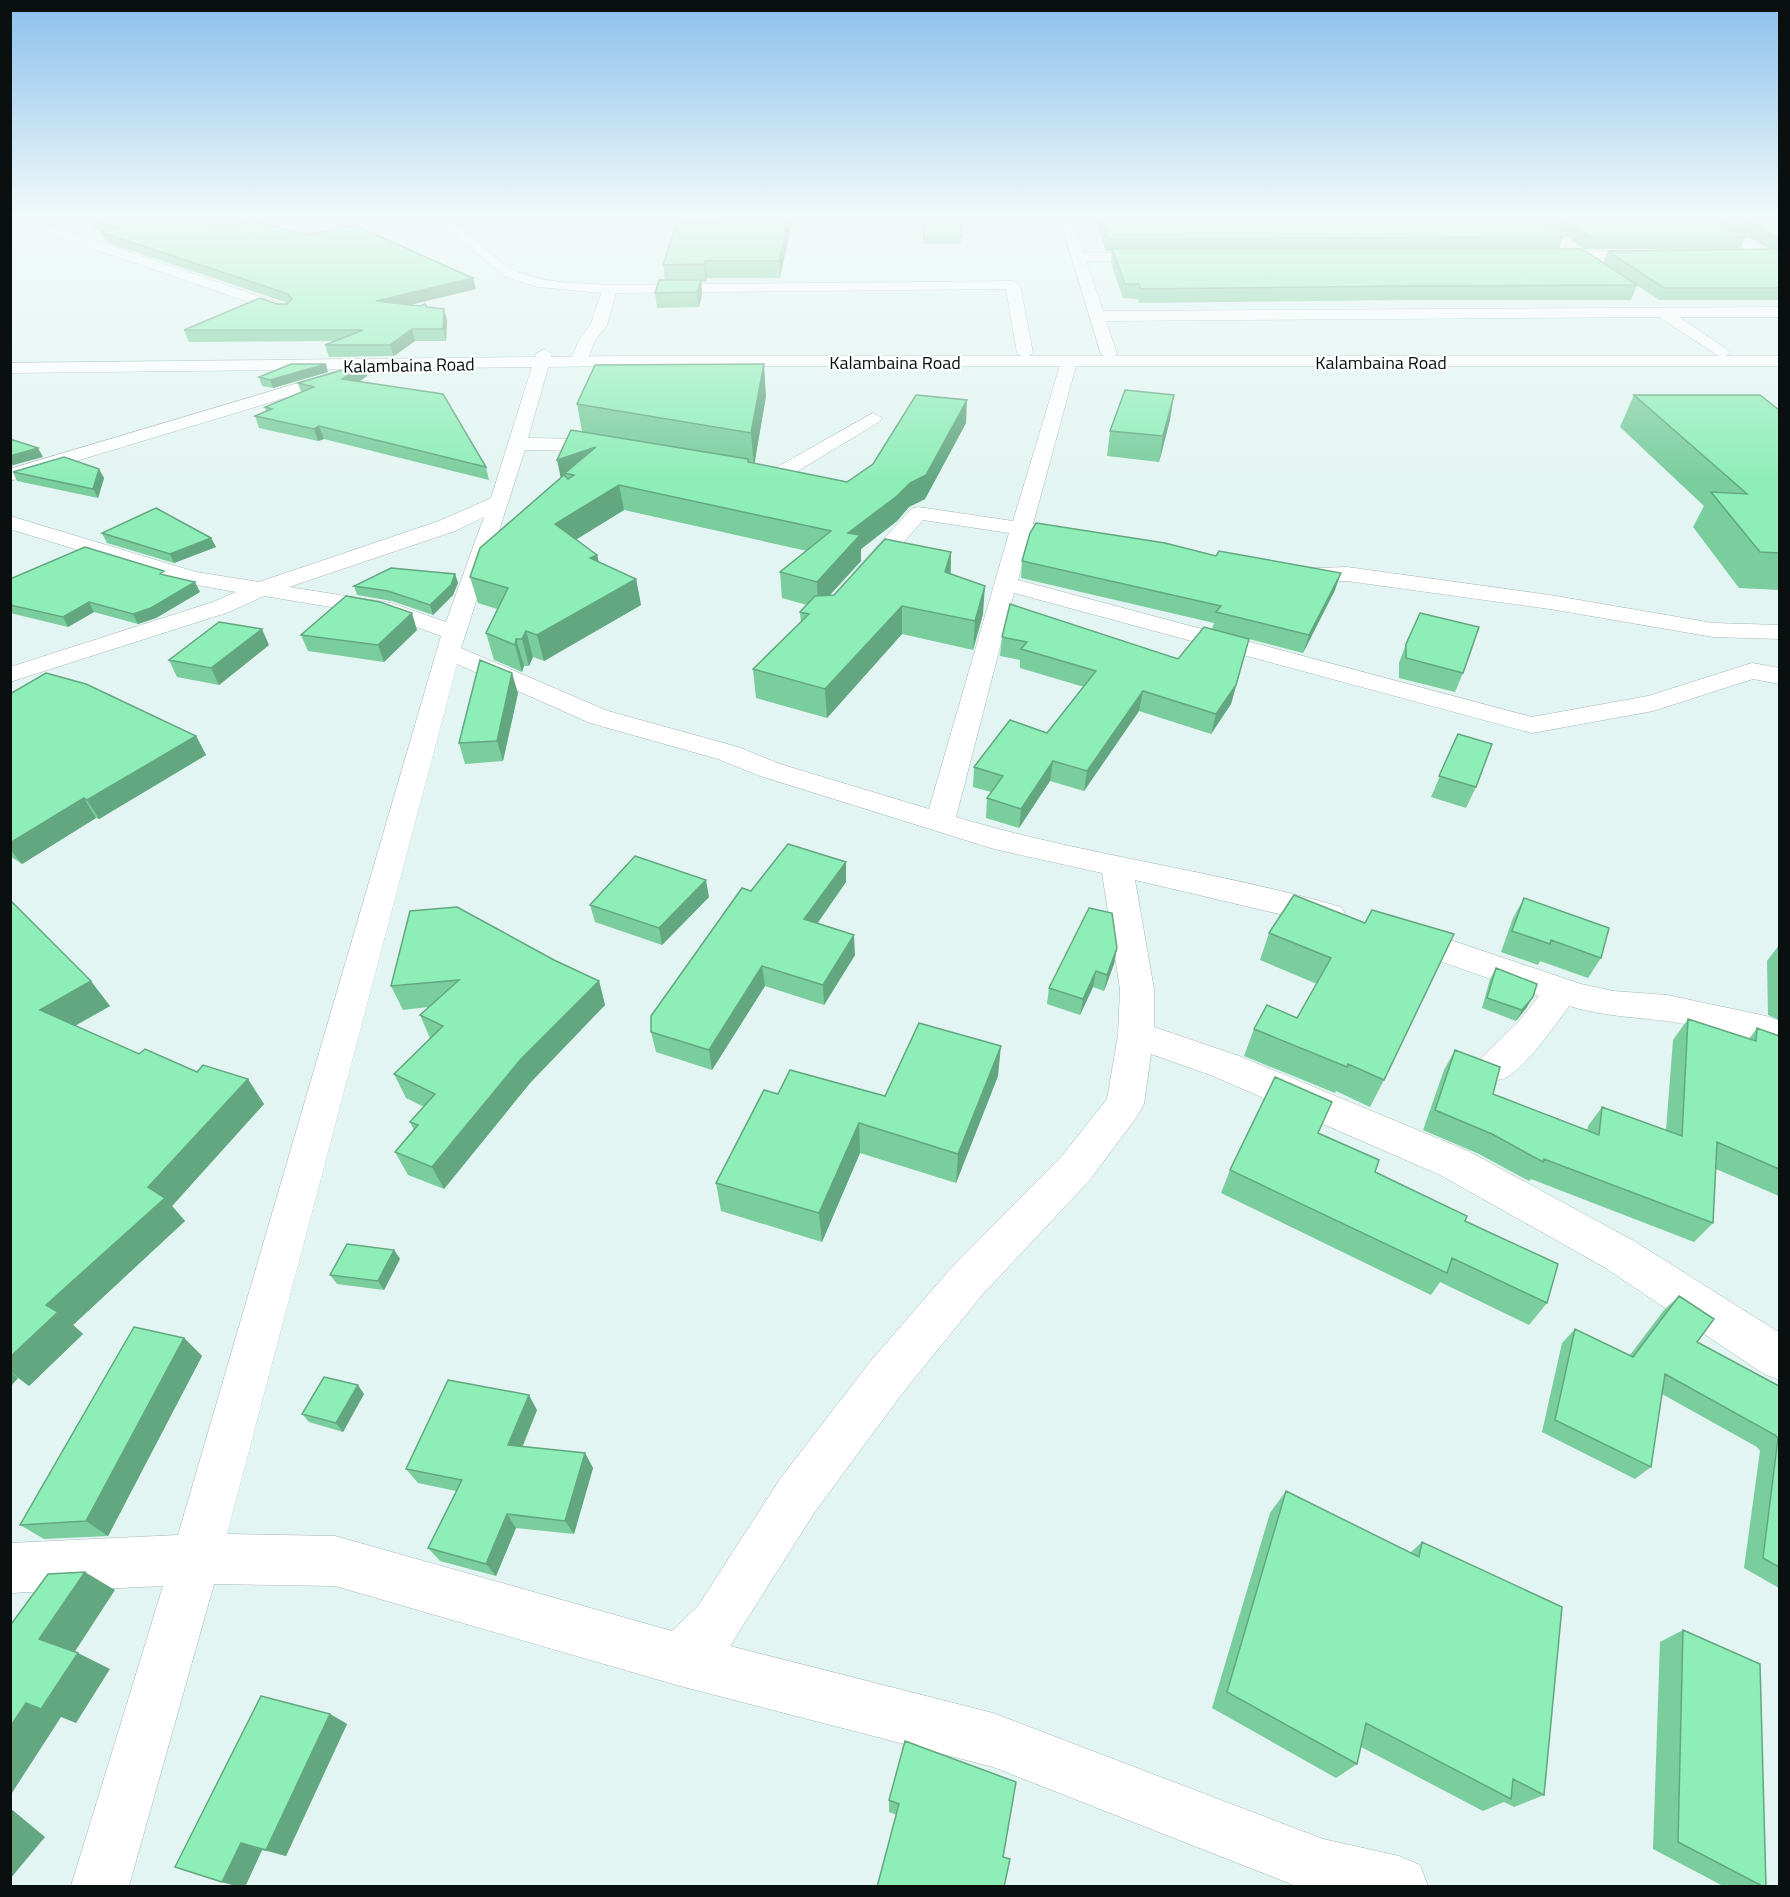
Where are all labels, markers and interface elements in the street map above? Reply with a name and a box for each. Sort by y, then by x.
street label: Kalambaina Road [829,349,961,376]
street label: Kalambaina Road [1315,349,1447,376]
street label: Kalambaina Road [343,350,475,380]

